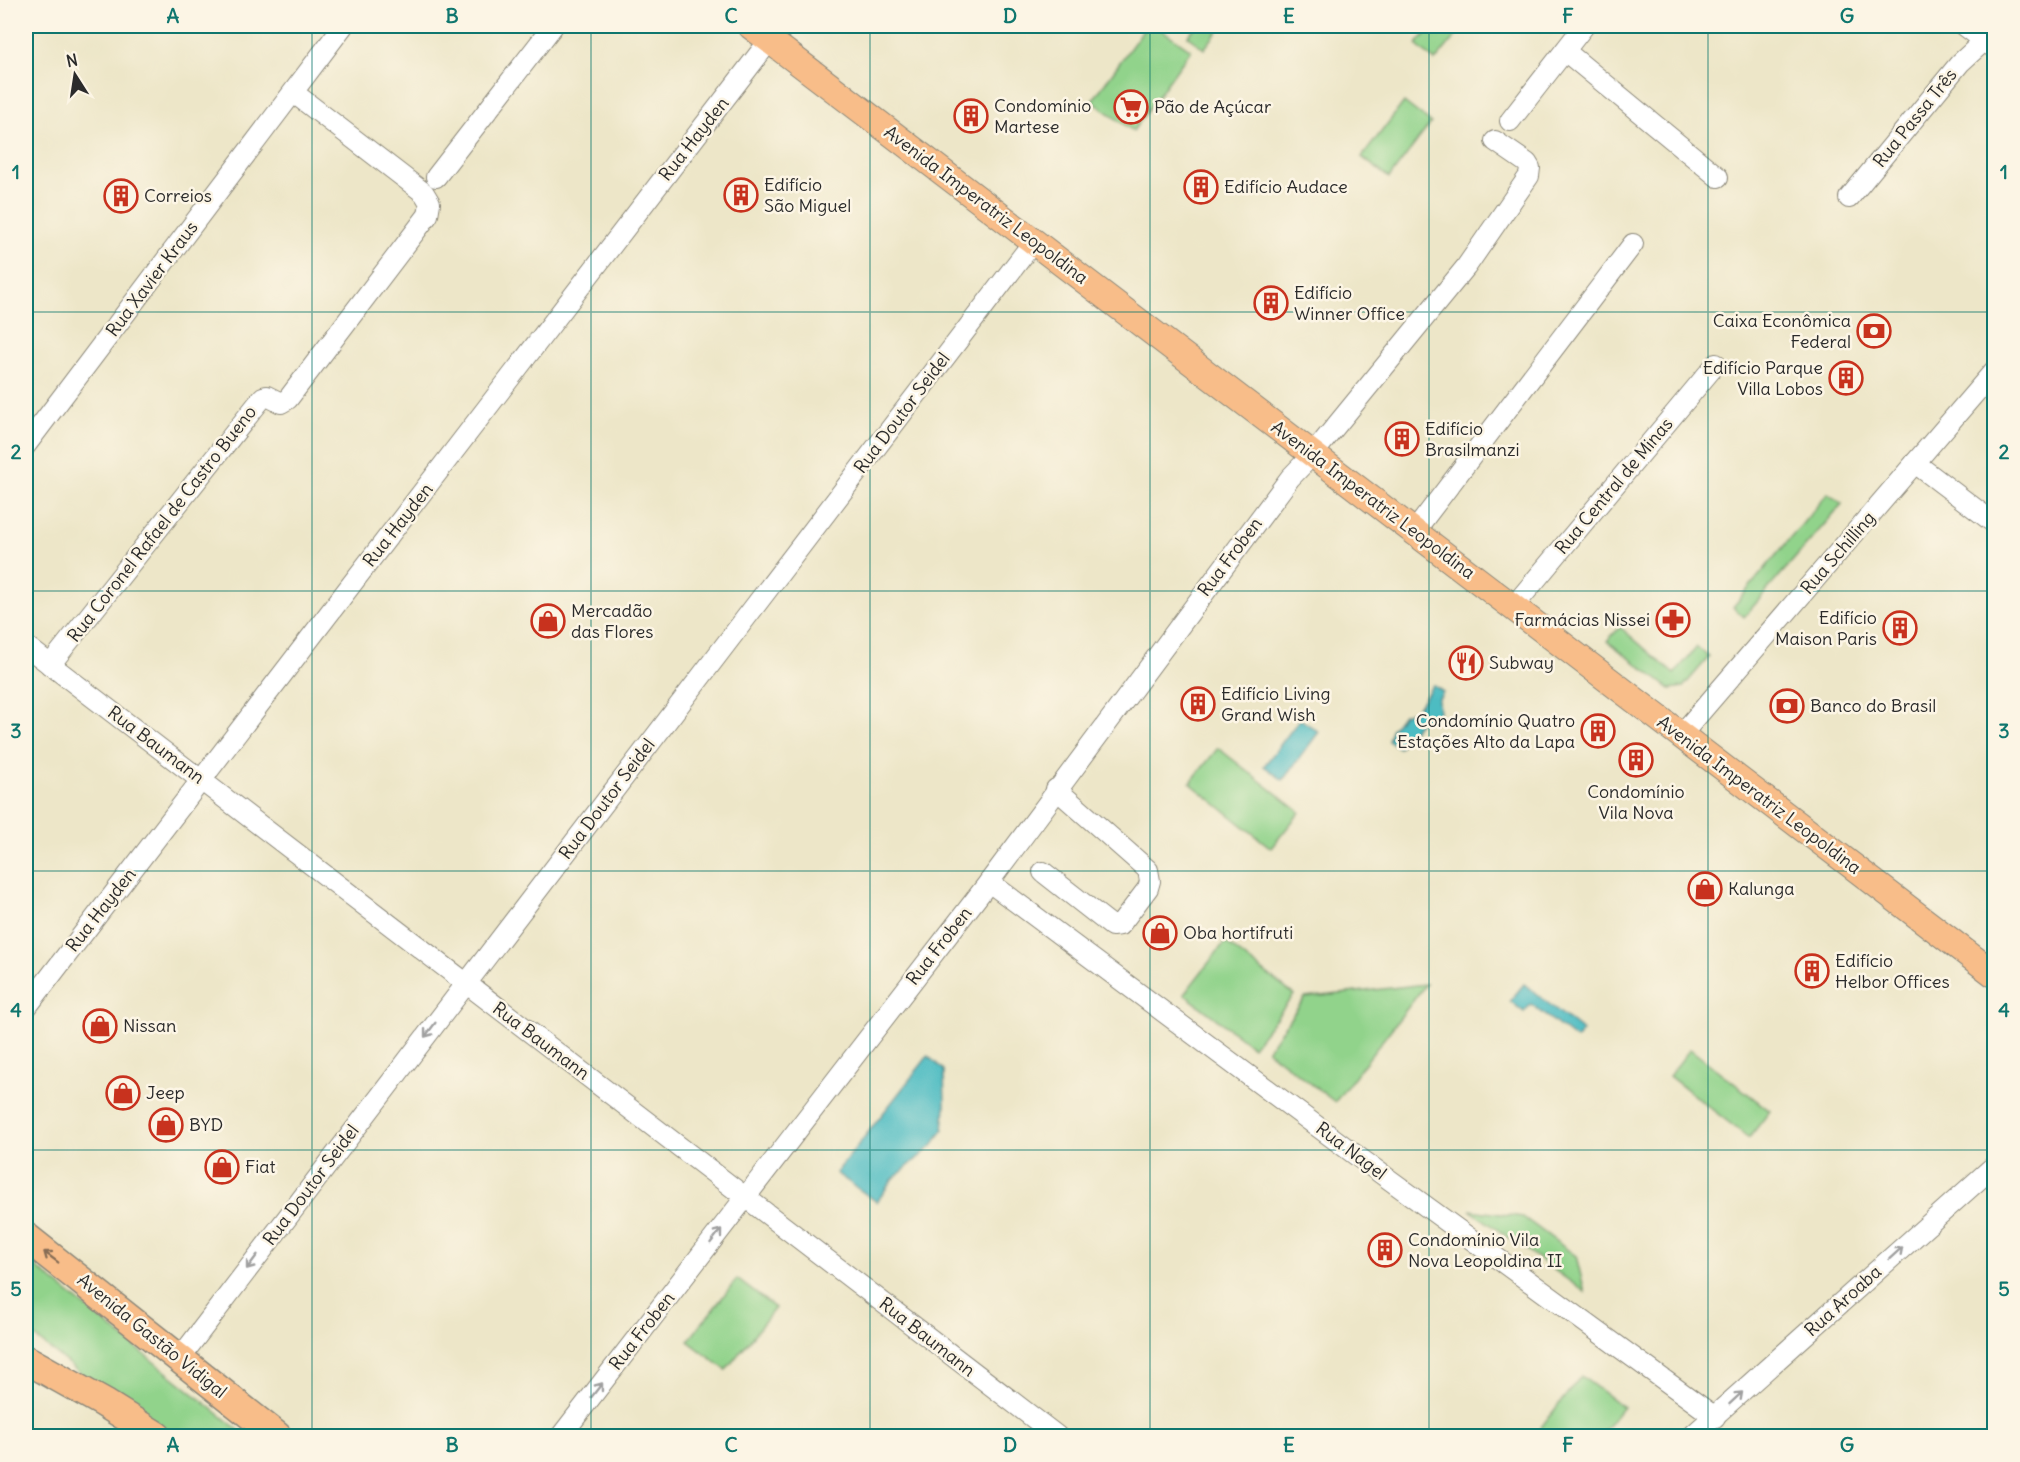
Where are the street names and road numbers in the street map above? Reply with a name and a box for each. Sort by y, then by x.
street label: Rua Passa Três [1868,63,1962,172]
street label: Rua Hayden [654,92,734,185]
street label: Avenida Imperatriz Leopoldina [880,120,1093,289]
street label: Rua Xavier Kraus [101,216,203,341]
street label: Rua Doutor Seidel [849,348,955,478]
street label: Rua Coronel Rafael de Castro Bueno [62,401,261,647]
street label: Rua Central de Minas [1550,413,1678,559]
street label: Avenida Imperatriz Leopoldina [1267,415,1480,584]
street label: Rua Hayden [358,478,438,571]
street label: Rua Schilling [1795,506,1880,599]
street label: Rua Froben [1192,513,1267,601]
street label: Rua Baumann [103,701,209,789]
street label: Avenida Imperatriz Leopoldina [1653,710,1866,879]
street label: Rua Doutor Seidel [554,734,660,864]
street label: Rua Hayden [61,863,141,956]
street label: Rua Froben [901,902,976,989]
street label: Rua Baumann [488,997,594,1085]
street label: Rua Nagel [1311,1117,1391,1185]
street label: Rua Doutor Seidel [258,1120,364,1250]
street label: Rua Aroaba [1799,1260,1886,1341]
street label: Avenida Gastão Vidigal [73,1268,232,1403]
street label: Rua Froben [604,1287,679,1374]
street label: Rua Baumann [875,1292,980,1381]

